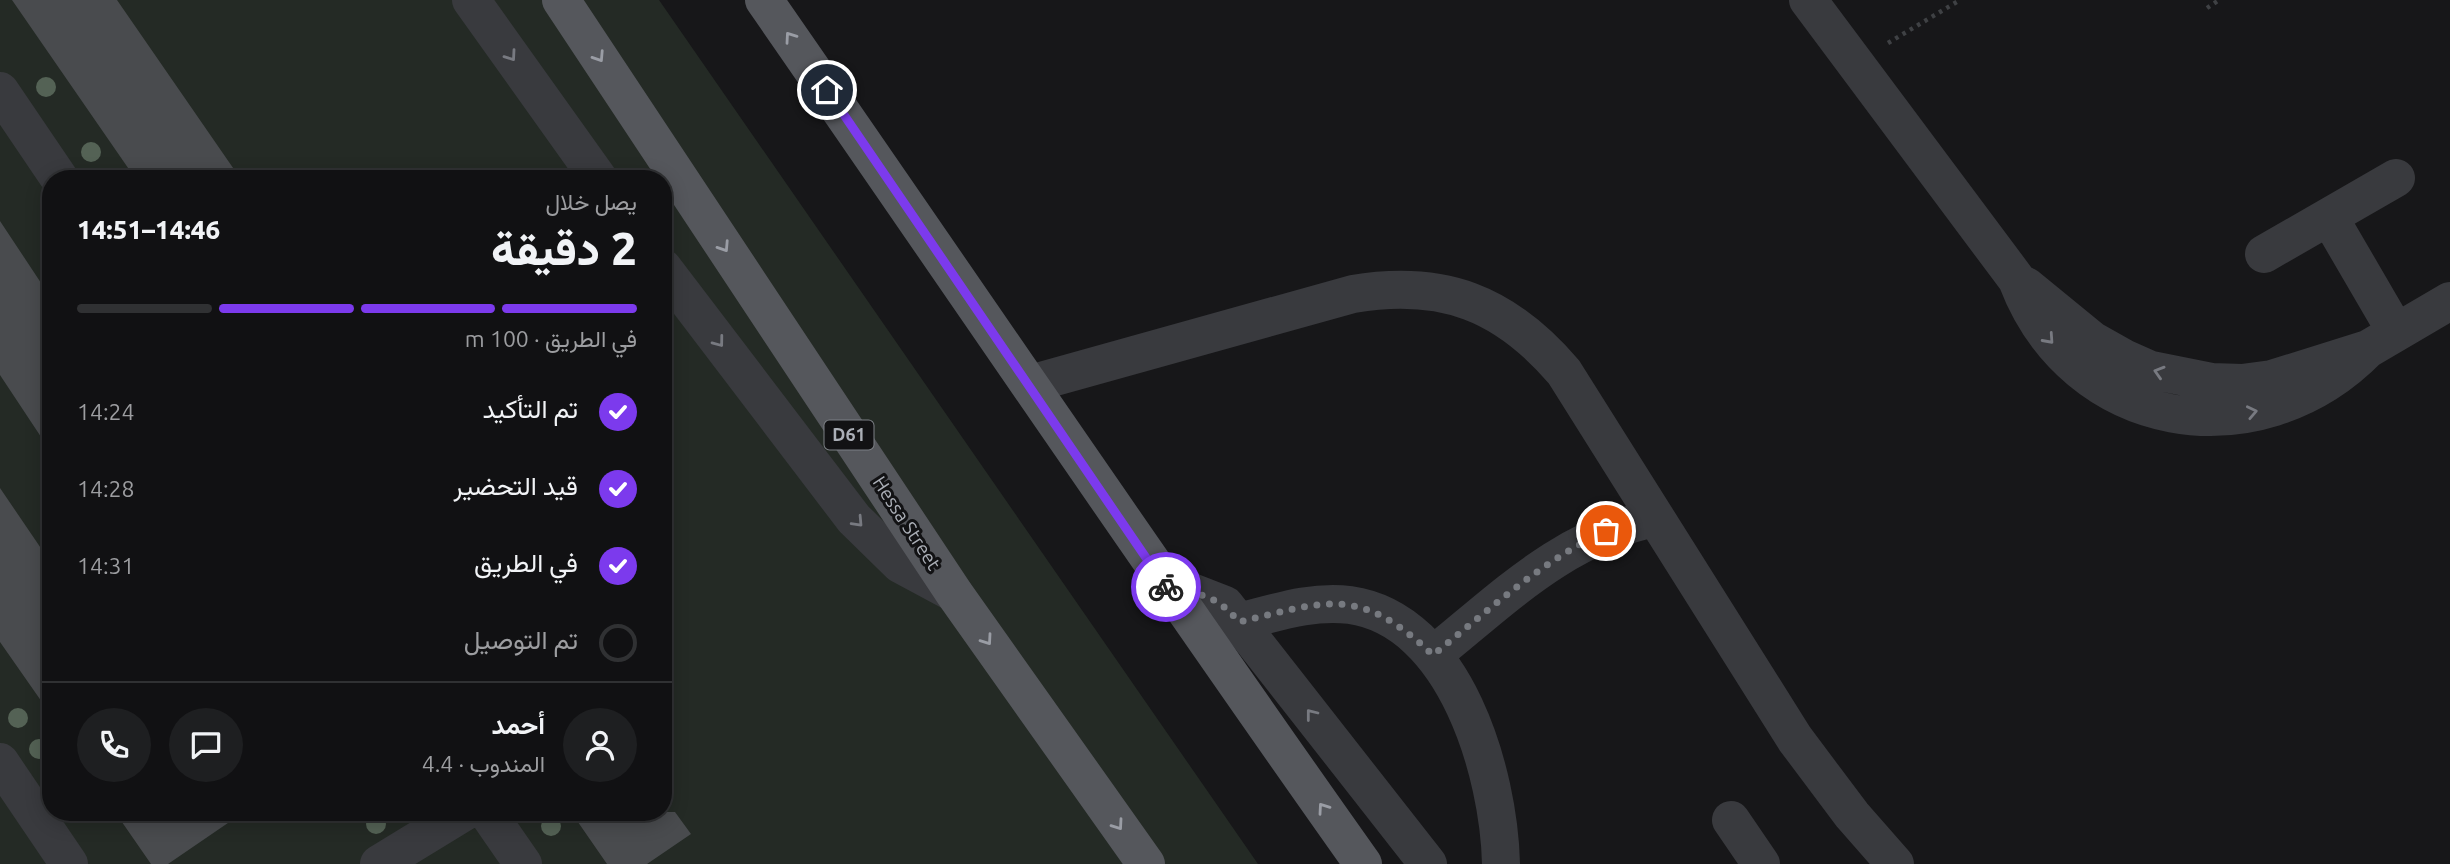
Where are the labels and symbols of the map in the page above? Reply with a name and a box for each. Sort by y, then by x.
one-way arrow [786,32,798,45]
one-way arrow [503,48,515,61]
one-way arrow [591,49,603,62]
pin [797,60,857,120]
one-way arrow [716,239,729,252]
one-way arrow [2041,331,2053,344]
one-way arrow [711,334,723,347]
one-way arrow [2153,365,2165,380]
one-way arrow [2246,406,2258,421]
road number: D61 [824,421,874,450]
street label: Hessa Street [869,472,946,574]
pin [1576,501,1636,561]
one-way arrow [849,514,862,527]
courier [1131,552,1201,622]
one-way arrow [978,632,991,645]
one-way arrow [1306,709,1319,721]
one-way arrow [1319,803,1331,816]
one-way arrow [1110,817,1122,830]

